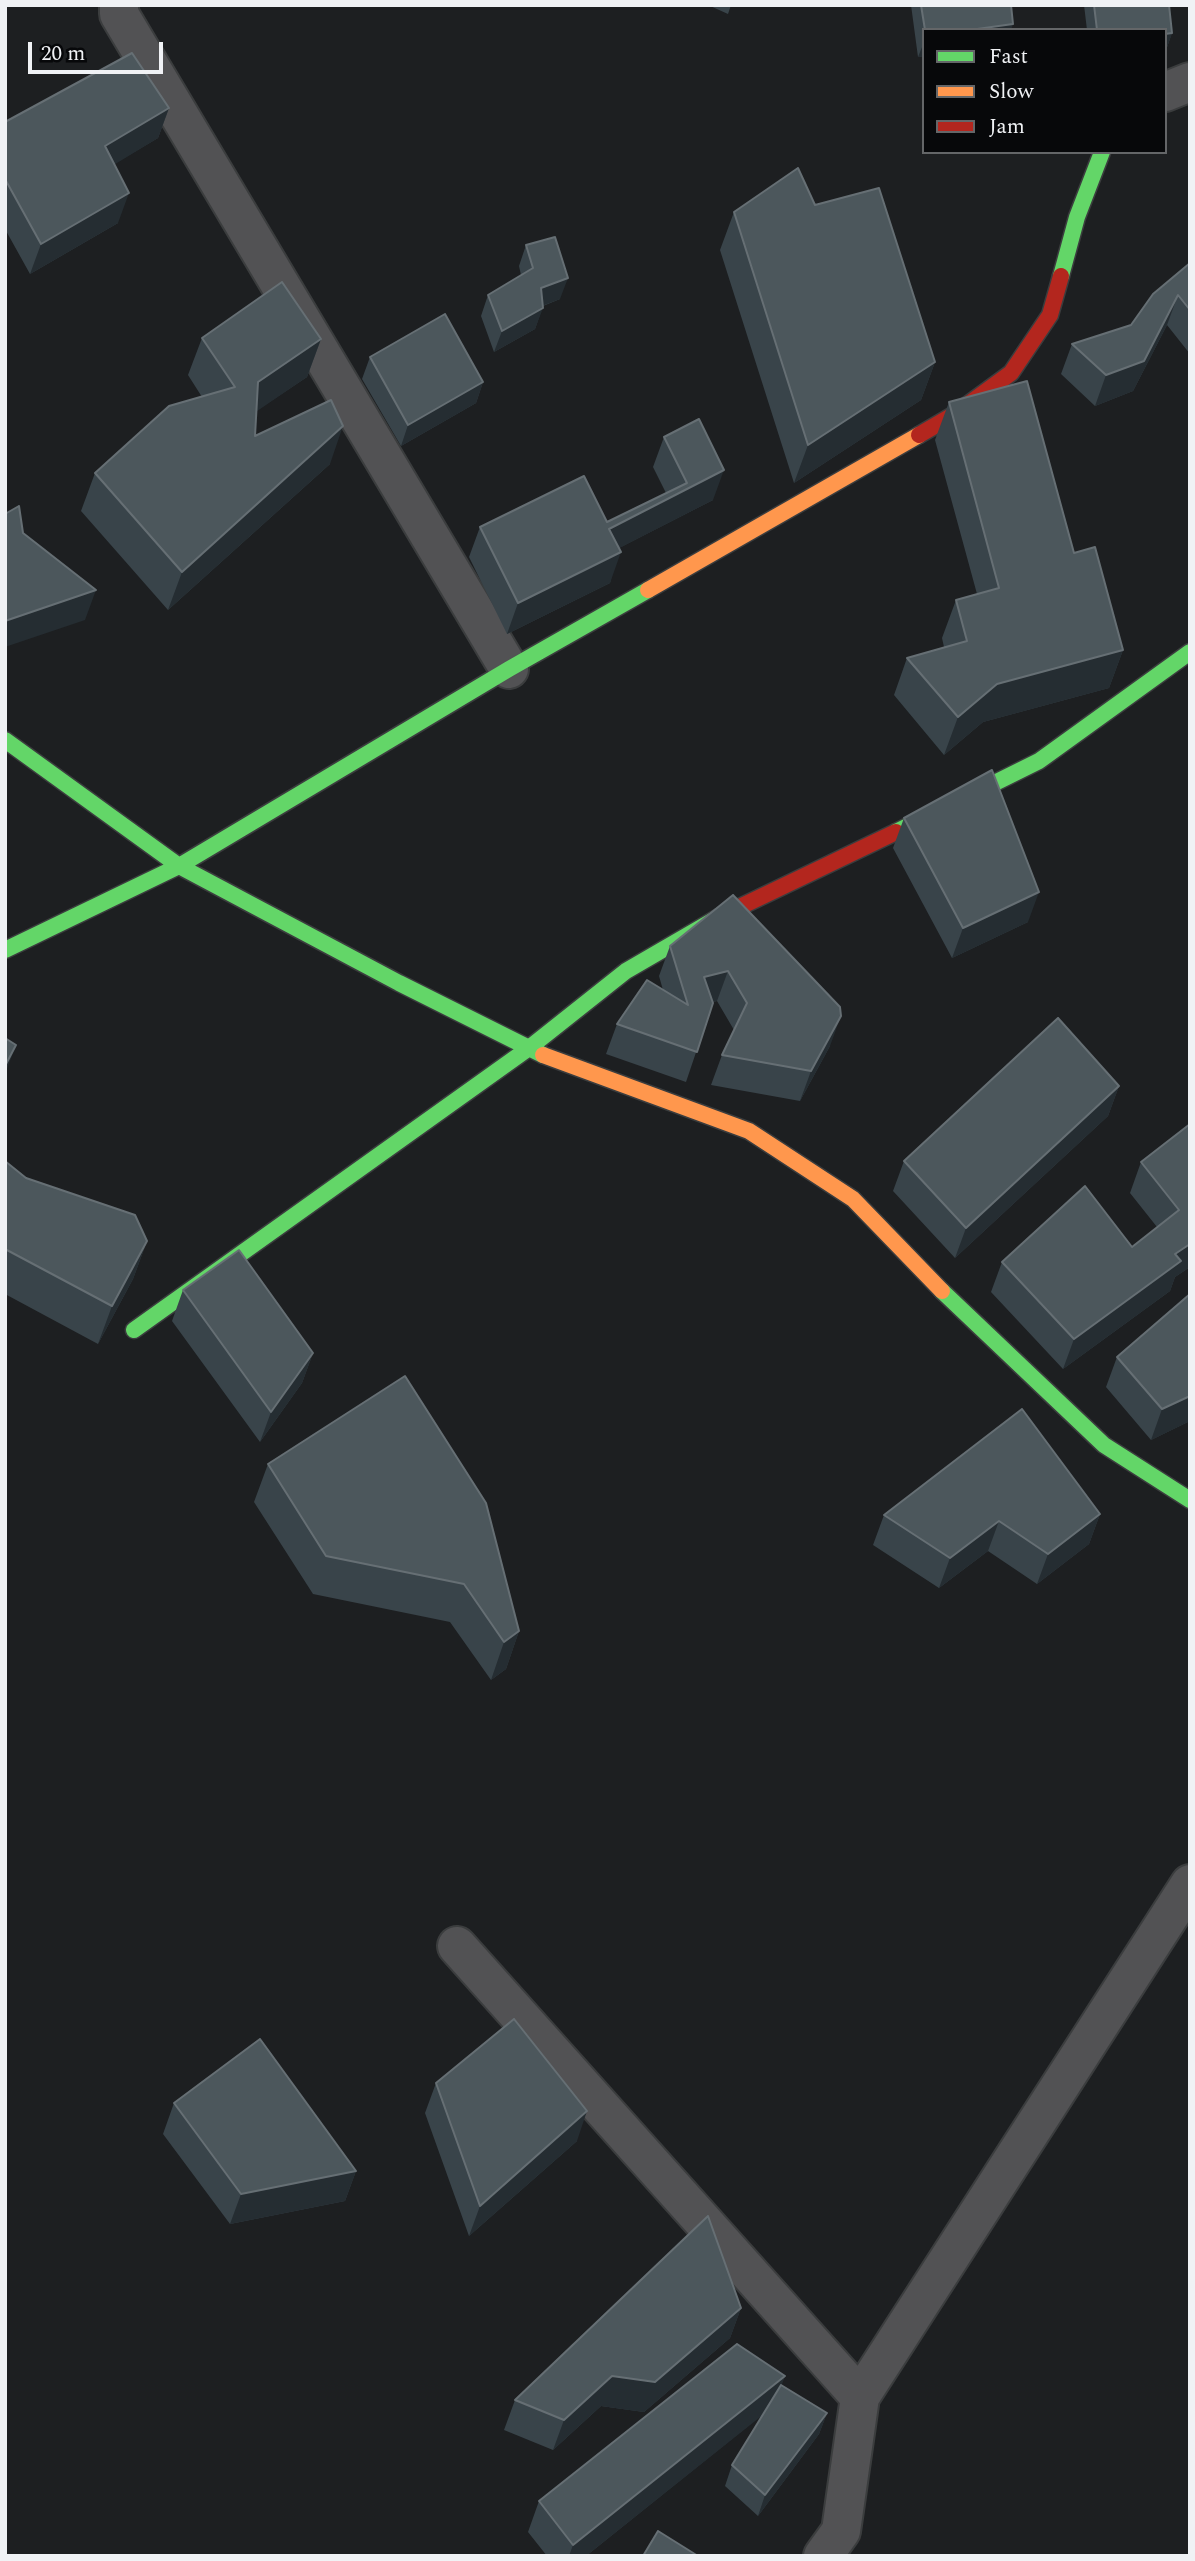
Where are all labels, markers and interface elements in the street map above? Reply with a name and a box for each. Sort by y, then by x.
scale bar [32,28,166,72]
legend [922,28,1167,154]
text: 20 m [41,38,85,70]
text: Fast [989,41,1028,73]
text: Slow [989,76,1033,108]
text: Jam [989,111,1025,143]

